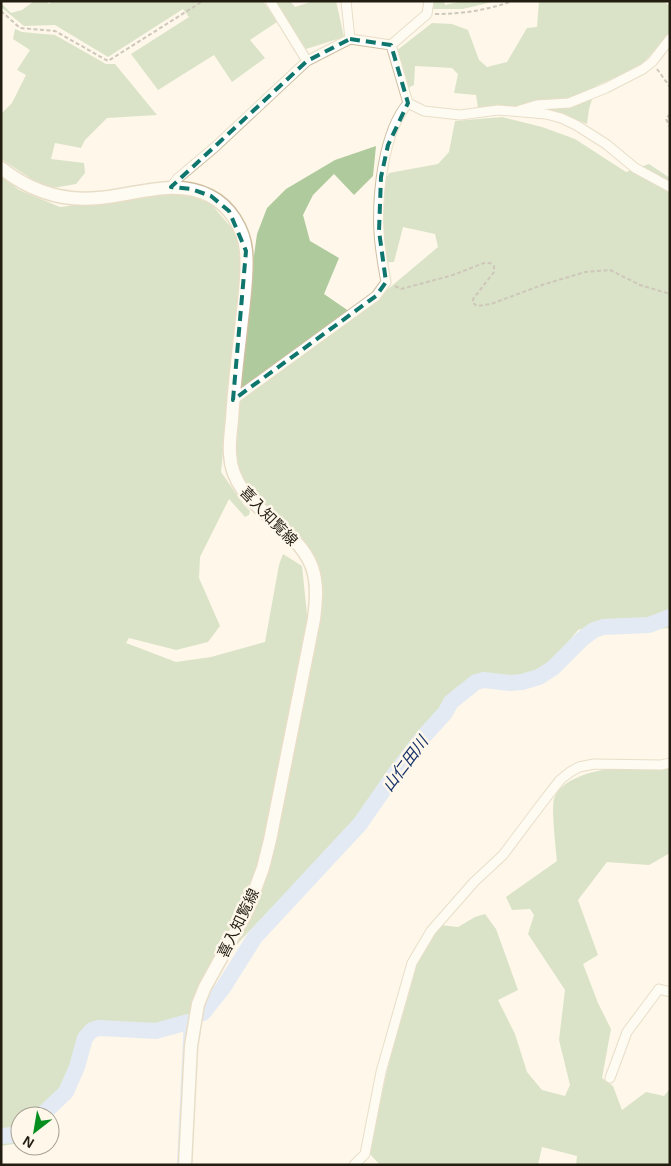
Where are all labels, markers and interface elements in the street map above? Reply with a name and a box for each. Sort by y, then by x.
street label: 喜入知覧線 [237,483,301,549]
water label: 山仁田川 [379,732,432,795]
street label: 喜入知覧線 [214,886,262,960]
north arrow [10,1106,60,1156]
text: N [20,1133,37,1152]

